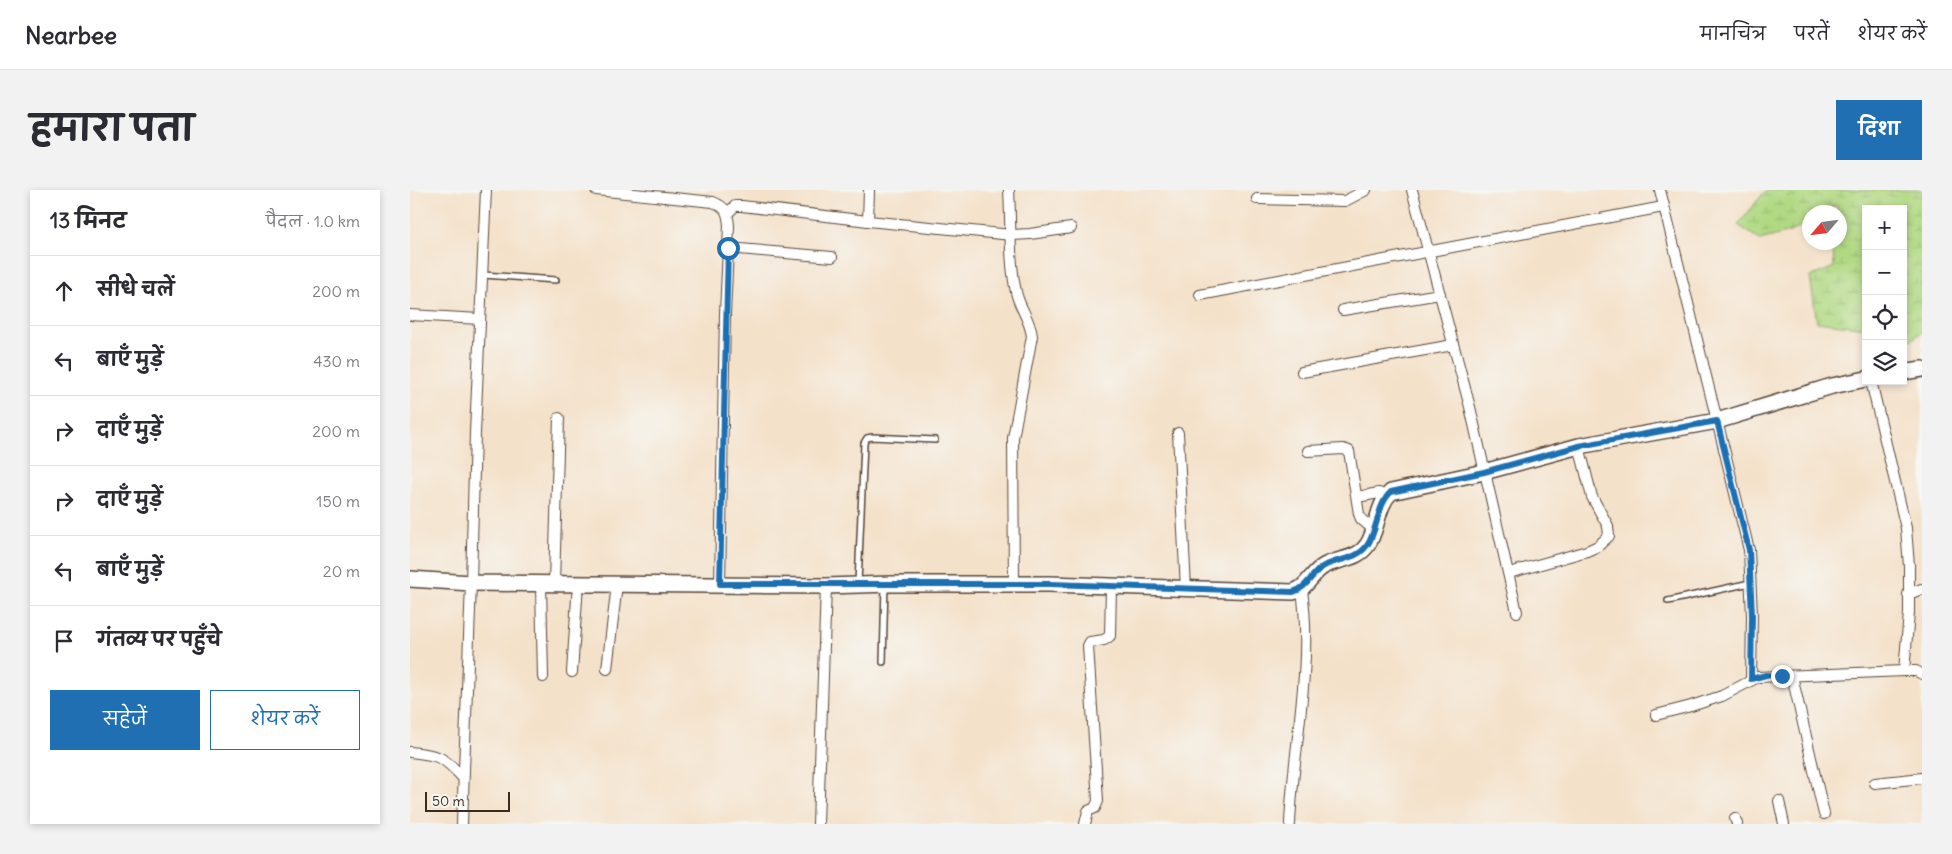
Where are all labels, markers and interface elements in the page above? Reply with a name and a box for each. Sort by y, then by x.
text: Nearbee [25,20,117,50]
text: मानचित्र [1700,22,1766,45]
text: परतें [1794,22,1829,45]
text: शेयर करें [1857,22,1927,45]
button: दिशा [1836,100,1922,160]
text: हमारा पता [30,105,194,149]
north arrow [1802,205,1847,250]
map controls [1862,205,1907,385]
button: + [1862,205,1907,250]
text: 13 मिनट [50,207,126,234]
text: पैदल · 1.0 km [266,211,360,231]
route start [717,237,740,260]
button: − [1862,250,1907,295]
icon: ahead [50,277,78,305]
text: सीधे चलें [97,277,174,301]
text: 200 m [312,281,360,301]
button: locate [1862,295,1907,340]
button: layers [1862,340,1907,385]
icon: left [50,347,78,375]
text: बाएँ मुड़ें [97,347,163,371]
text: 430 m [313,351,360,371]
icon: right [50,417,78,445]
text: दाएँ मुड़ें [97,417,163,441]
text: 200 m [312,421,360,441]
icon: right [50,487,78,515]
text: दाएँ मुड़ें [97,487,163,511]
text: 150 m [316,491,360,511]
icon: left [50,557,78,585]
text: बाएँ मुड़ें [97,557,163,581]
text: 20 m [323,561,360,581]
icon: arrive [50,627,78,655]
text: गंतव्य पर पहुँचे [97,627,222,651]
route end [1771,665,1794,688]
button: सहेजें [50,690,200,750]
button: शेयर करें [210,690,360,750]
scale bar [425,789,510,812]
text: 50 m [432,792,465,810]

